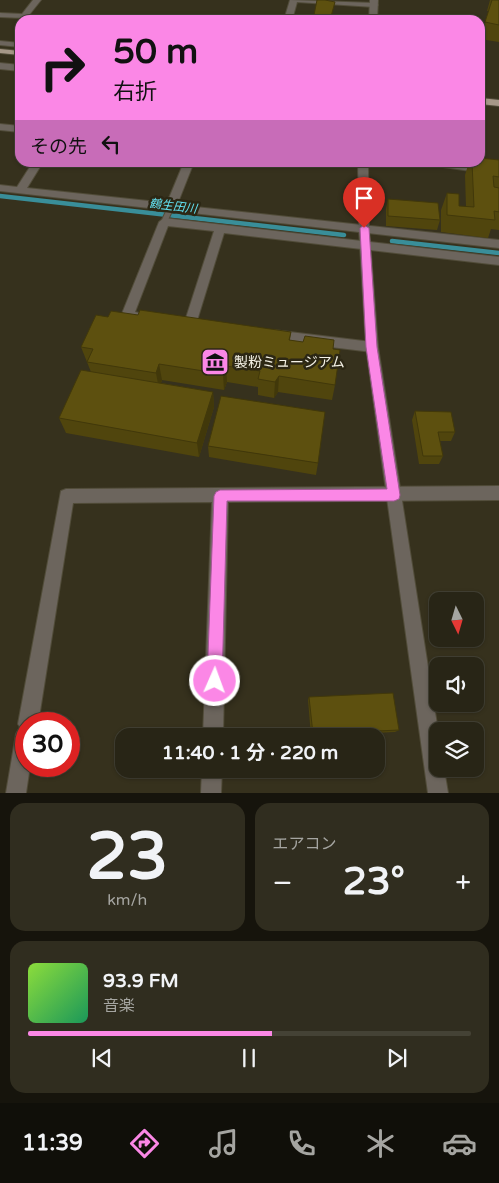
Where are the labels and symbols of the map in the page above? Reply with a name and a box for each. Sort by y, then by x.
pin [343,177,385,228]
water label: 鶴生田川 [148,196,200,216]
museum icon: 製粉ミュージアム [200,347,230,377]
place label: 製粉ミュージアム [234,354,345,371]
north arrow [429,592,484,648]
position arrow [188,654,240,706]
speed limit sign: 30 [15,712,80,777]

